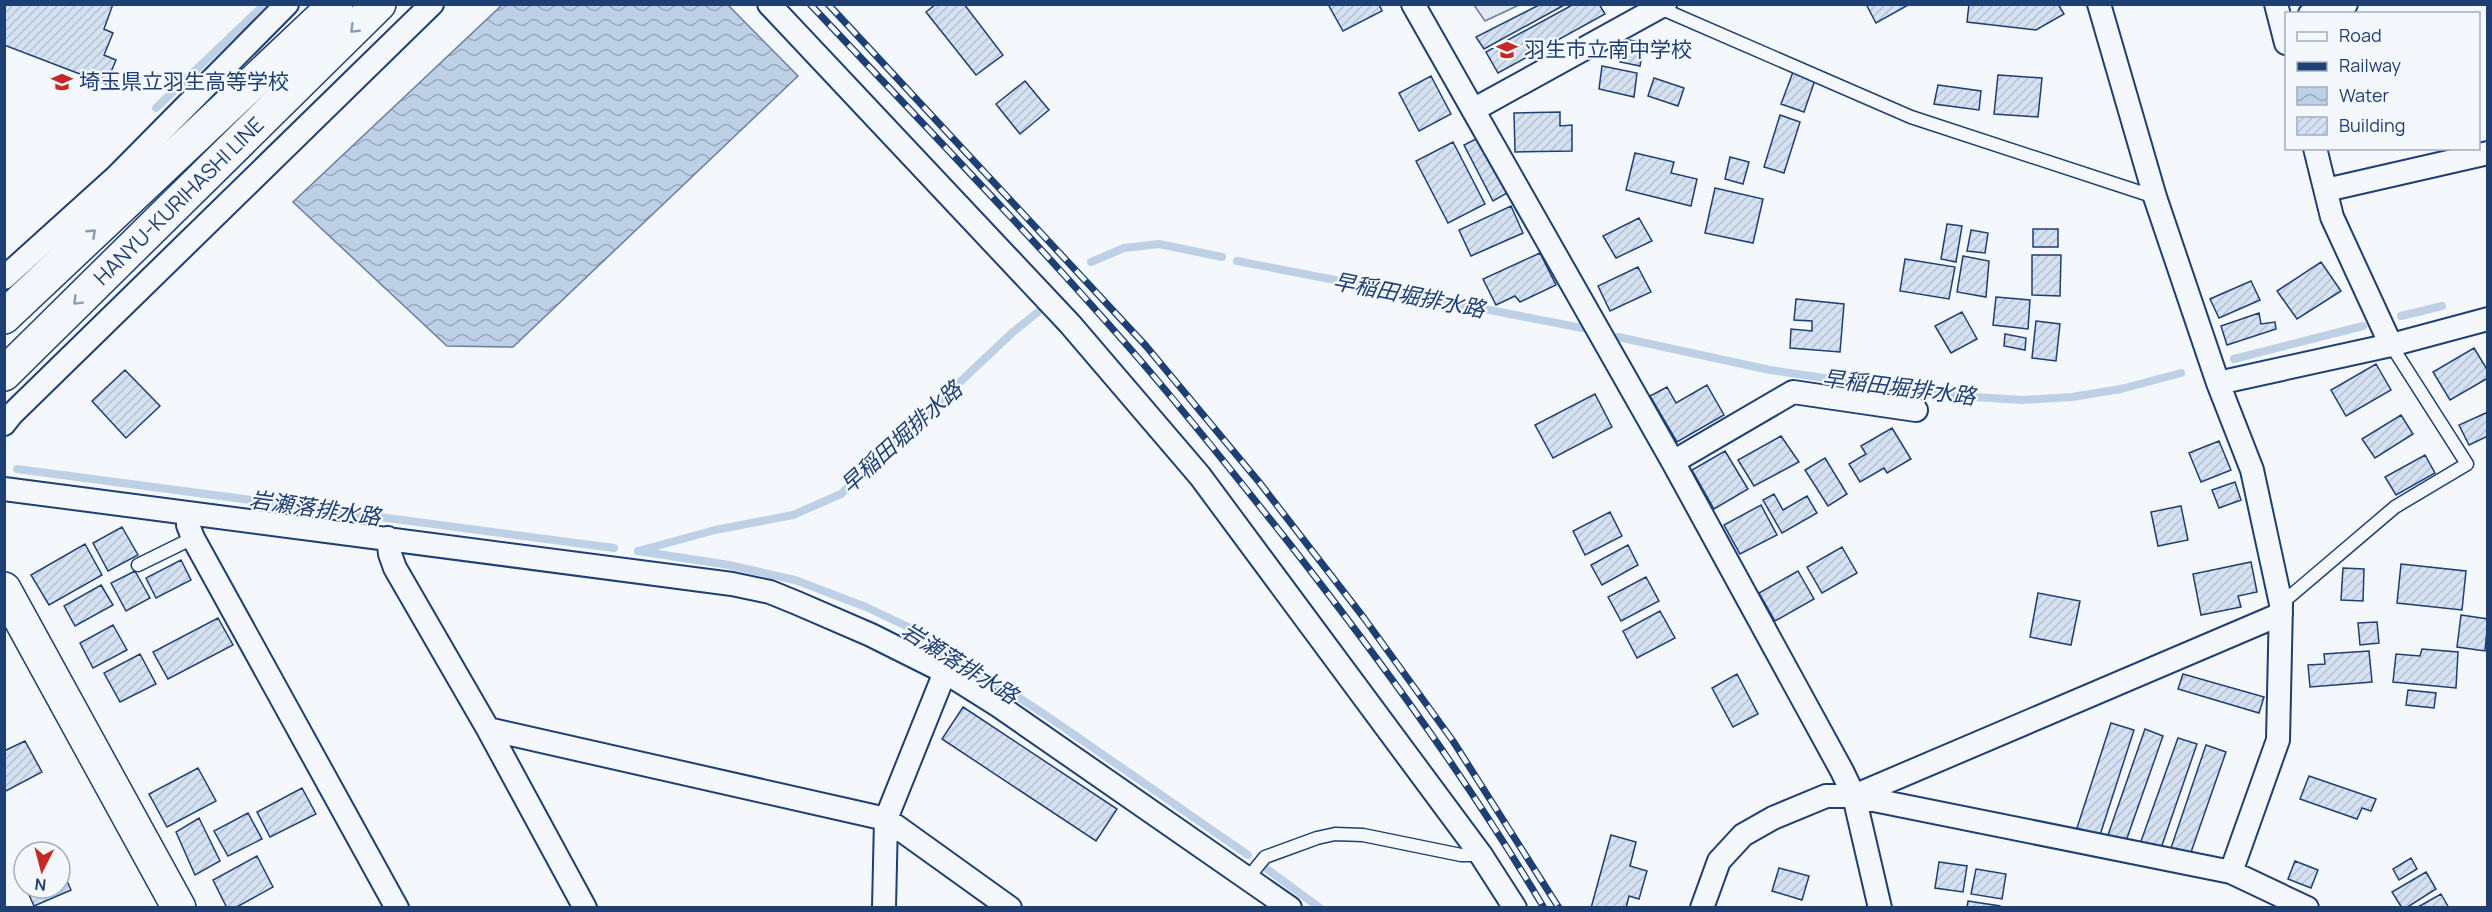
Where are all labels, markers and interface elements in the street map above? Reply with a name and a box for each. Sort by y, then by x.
legend [2285,12,2480,150]
one-way arrow [350,22,360,33]
text: Road [2339,23,2382,47]
place label: 羽生市立南中学校 [1524,35,1692,63]
school or university icon: 羽生市立南中学校 [1495,38,1519,62]
text: Railway [2339,53,2401,77]
place label: 埼玉県立羽生高等学校 [79,67,289,95]
school or university icon: 埼玉県立羽生高等学校 [50,70,74,94]
text: Water [2339,83,2389,107]
street label: HANYU-KURIHASHI LINE [87,110,270,291]
text: Building [2339,113,2405,137]
one-way arrow [85,230,96,241]
water label: 早稲田堀排水路 [1331,266,1489,325]
one-way arrow [74,293,85,304]
water label: 早稲田堀排水路 [1821,363,1979,412]
water label: 早稲田堀排水路 [834,373,970,500]
water label: 岩瀬落排水路 [248,484,384,532]
water label: 岩瀬落排水路 [896,615,1026,712]
north arrow [12,840,72,900]
text: N [34,873,47,896]

